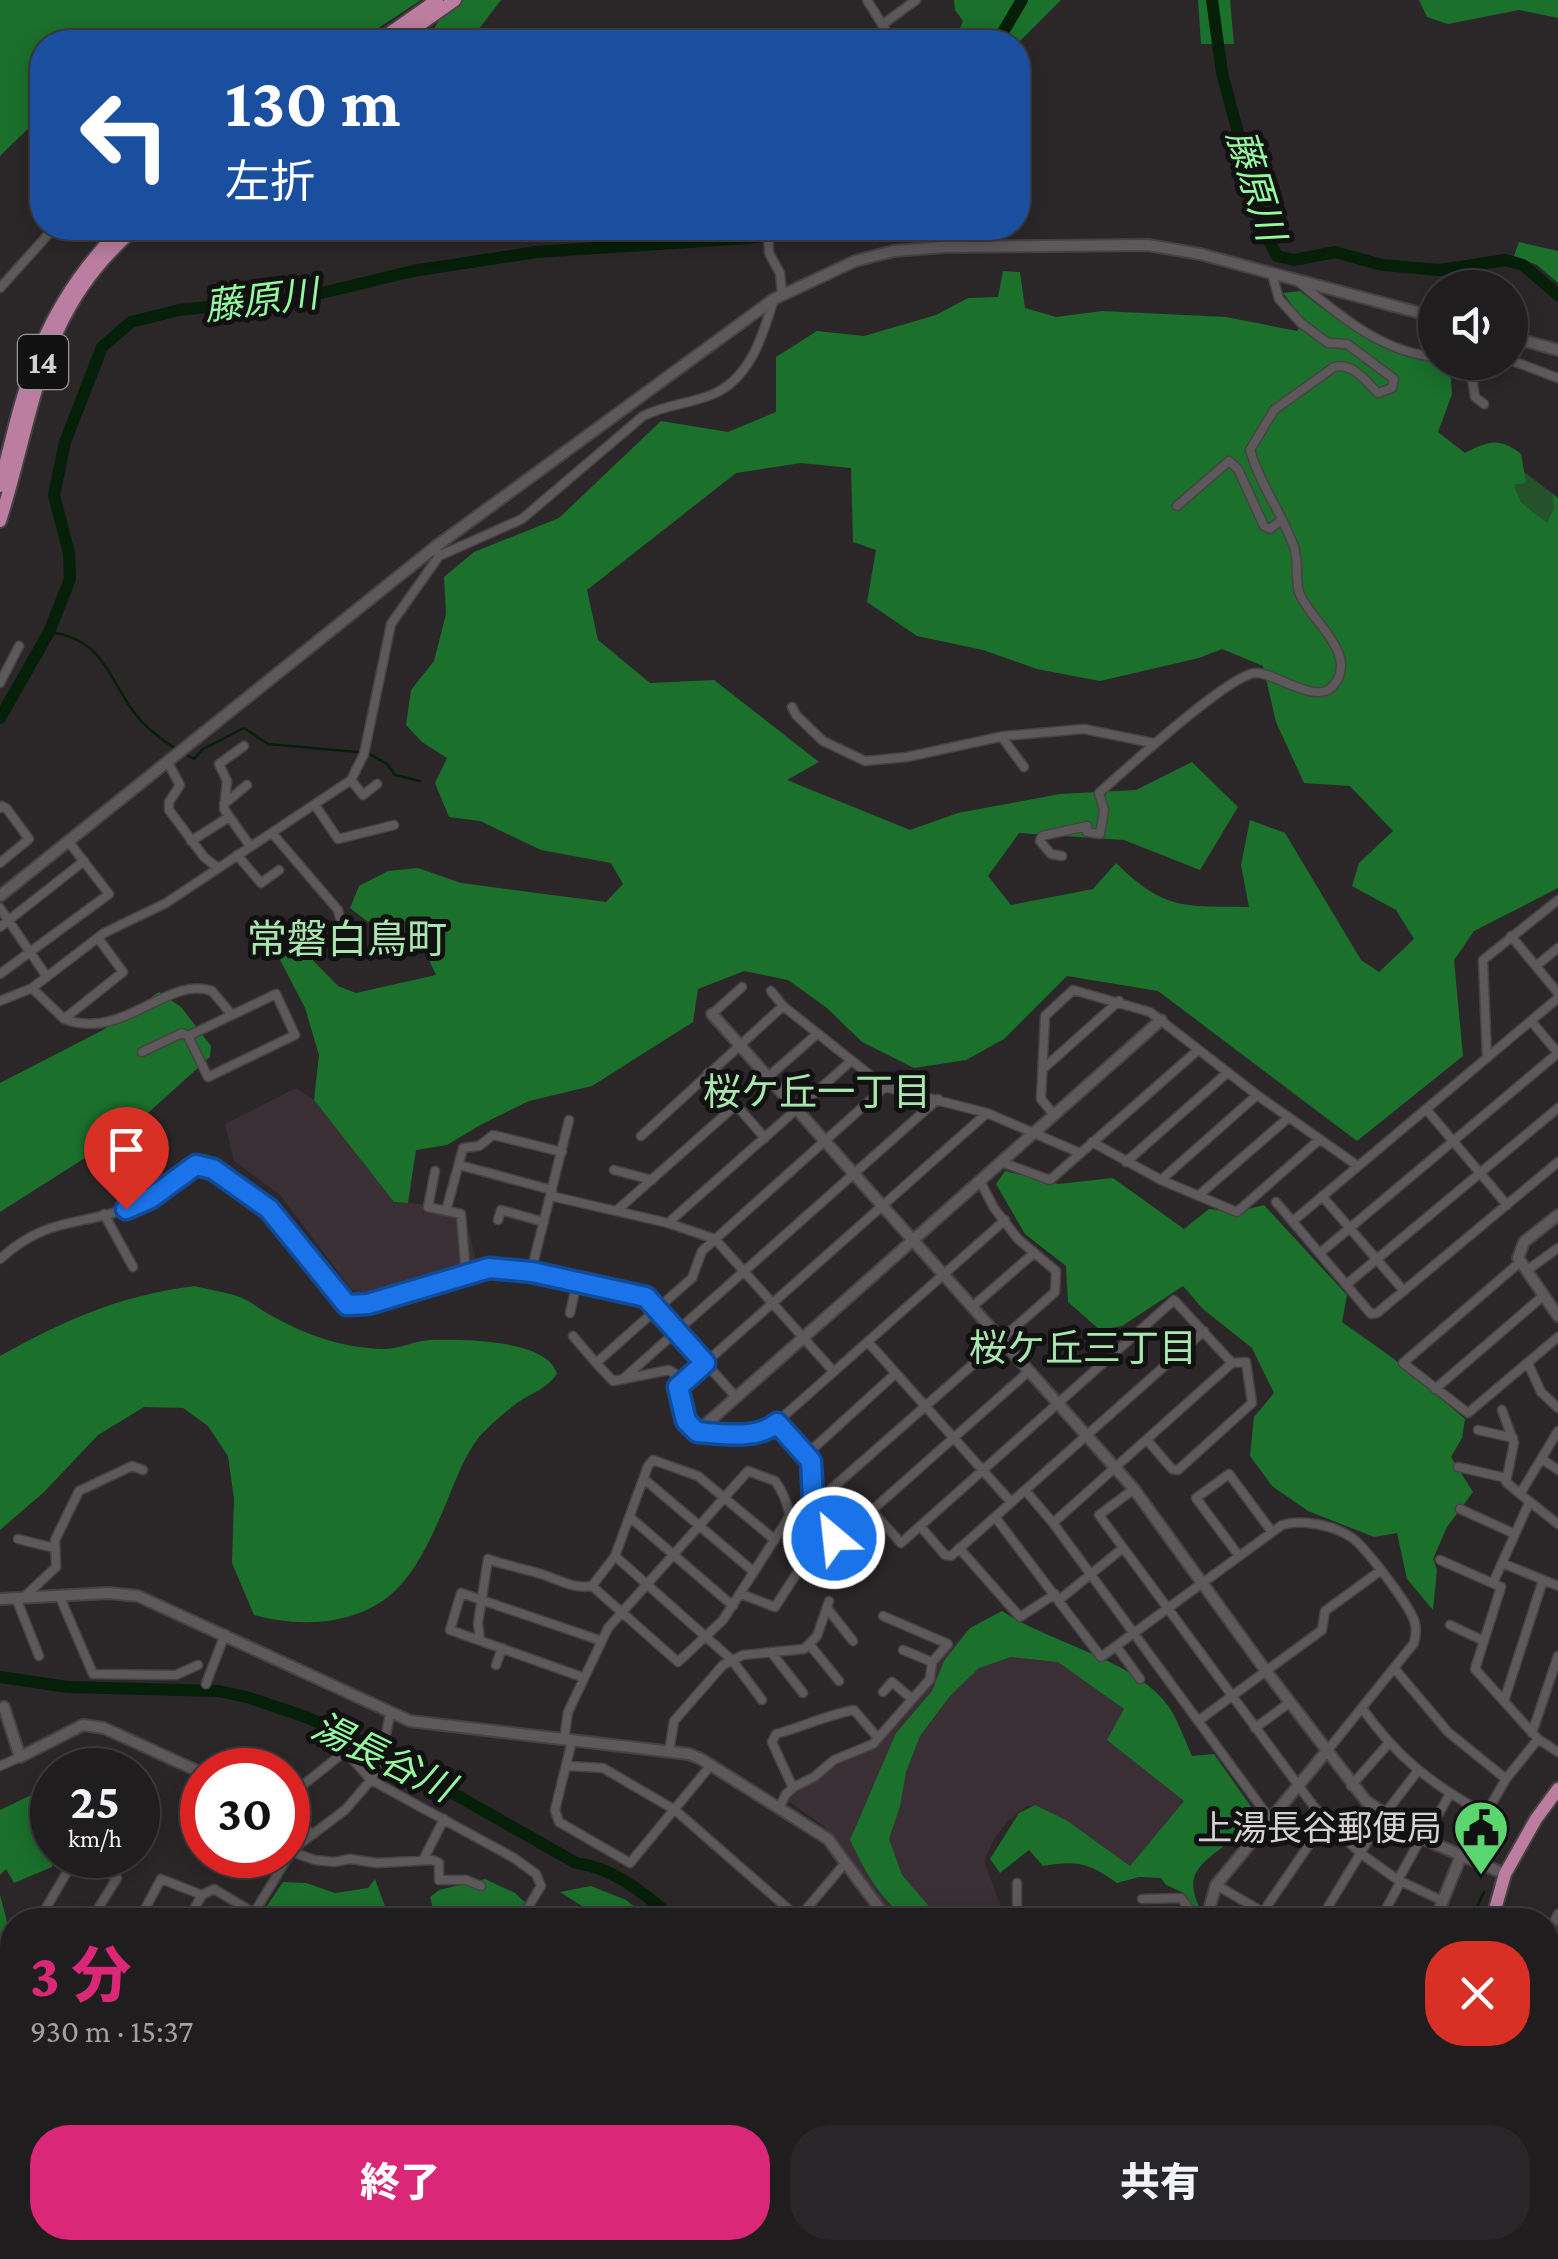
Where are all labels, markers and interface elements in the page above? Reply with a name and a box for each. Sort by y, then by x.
text: 130 m [225,63,401,141]
icon: left [60,70,190,200]
water label: 藤原川 [1219,124,1294,249]
text: 左折 [225,157,315,207]
map controls [1418,270,1528,380]
button: sound [1418,270,1528,380]
water label: 藤原川 [202,272,324,328]
road number: 14 [18,335,68,389]
district label: 常磐白鳥町 [247,917,447,962]
district label: 桜ケ丘一丁目 [703,1071,931,1113]
pin [84,1107,169,1210]
icon: arrive [99,1122,154,1177]
district label: 桜ケ丘三丁目 [969,1327,1197,1369]
position arrow [782,1486,886,1590]
water label: 湯長谷川 [305,1705,464,1811]
speed limit sign: 30 [180,1748,310,1878]
text: 25 [70,1773,120,1829]
public building icon: 上湯長谷郵便局 [1451,1798,1511,1877]
place label: 上湯長谷郵便局 [1197,1809,1442,1848]
text: km/h [68,1825,122,1852]
button: close [1425,1941,1530,2046]
text: 3 分 [30,1942,131,2009]
text: 930 m · 15:37 [30,2013,193,2049]
button: 終了 [30,2125,770,2240]
button: 共有 [790,2125,1530,2240]

